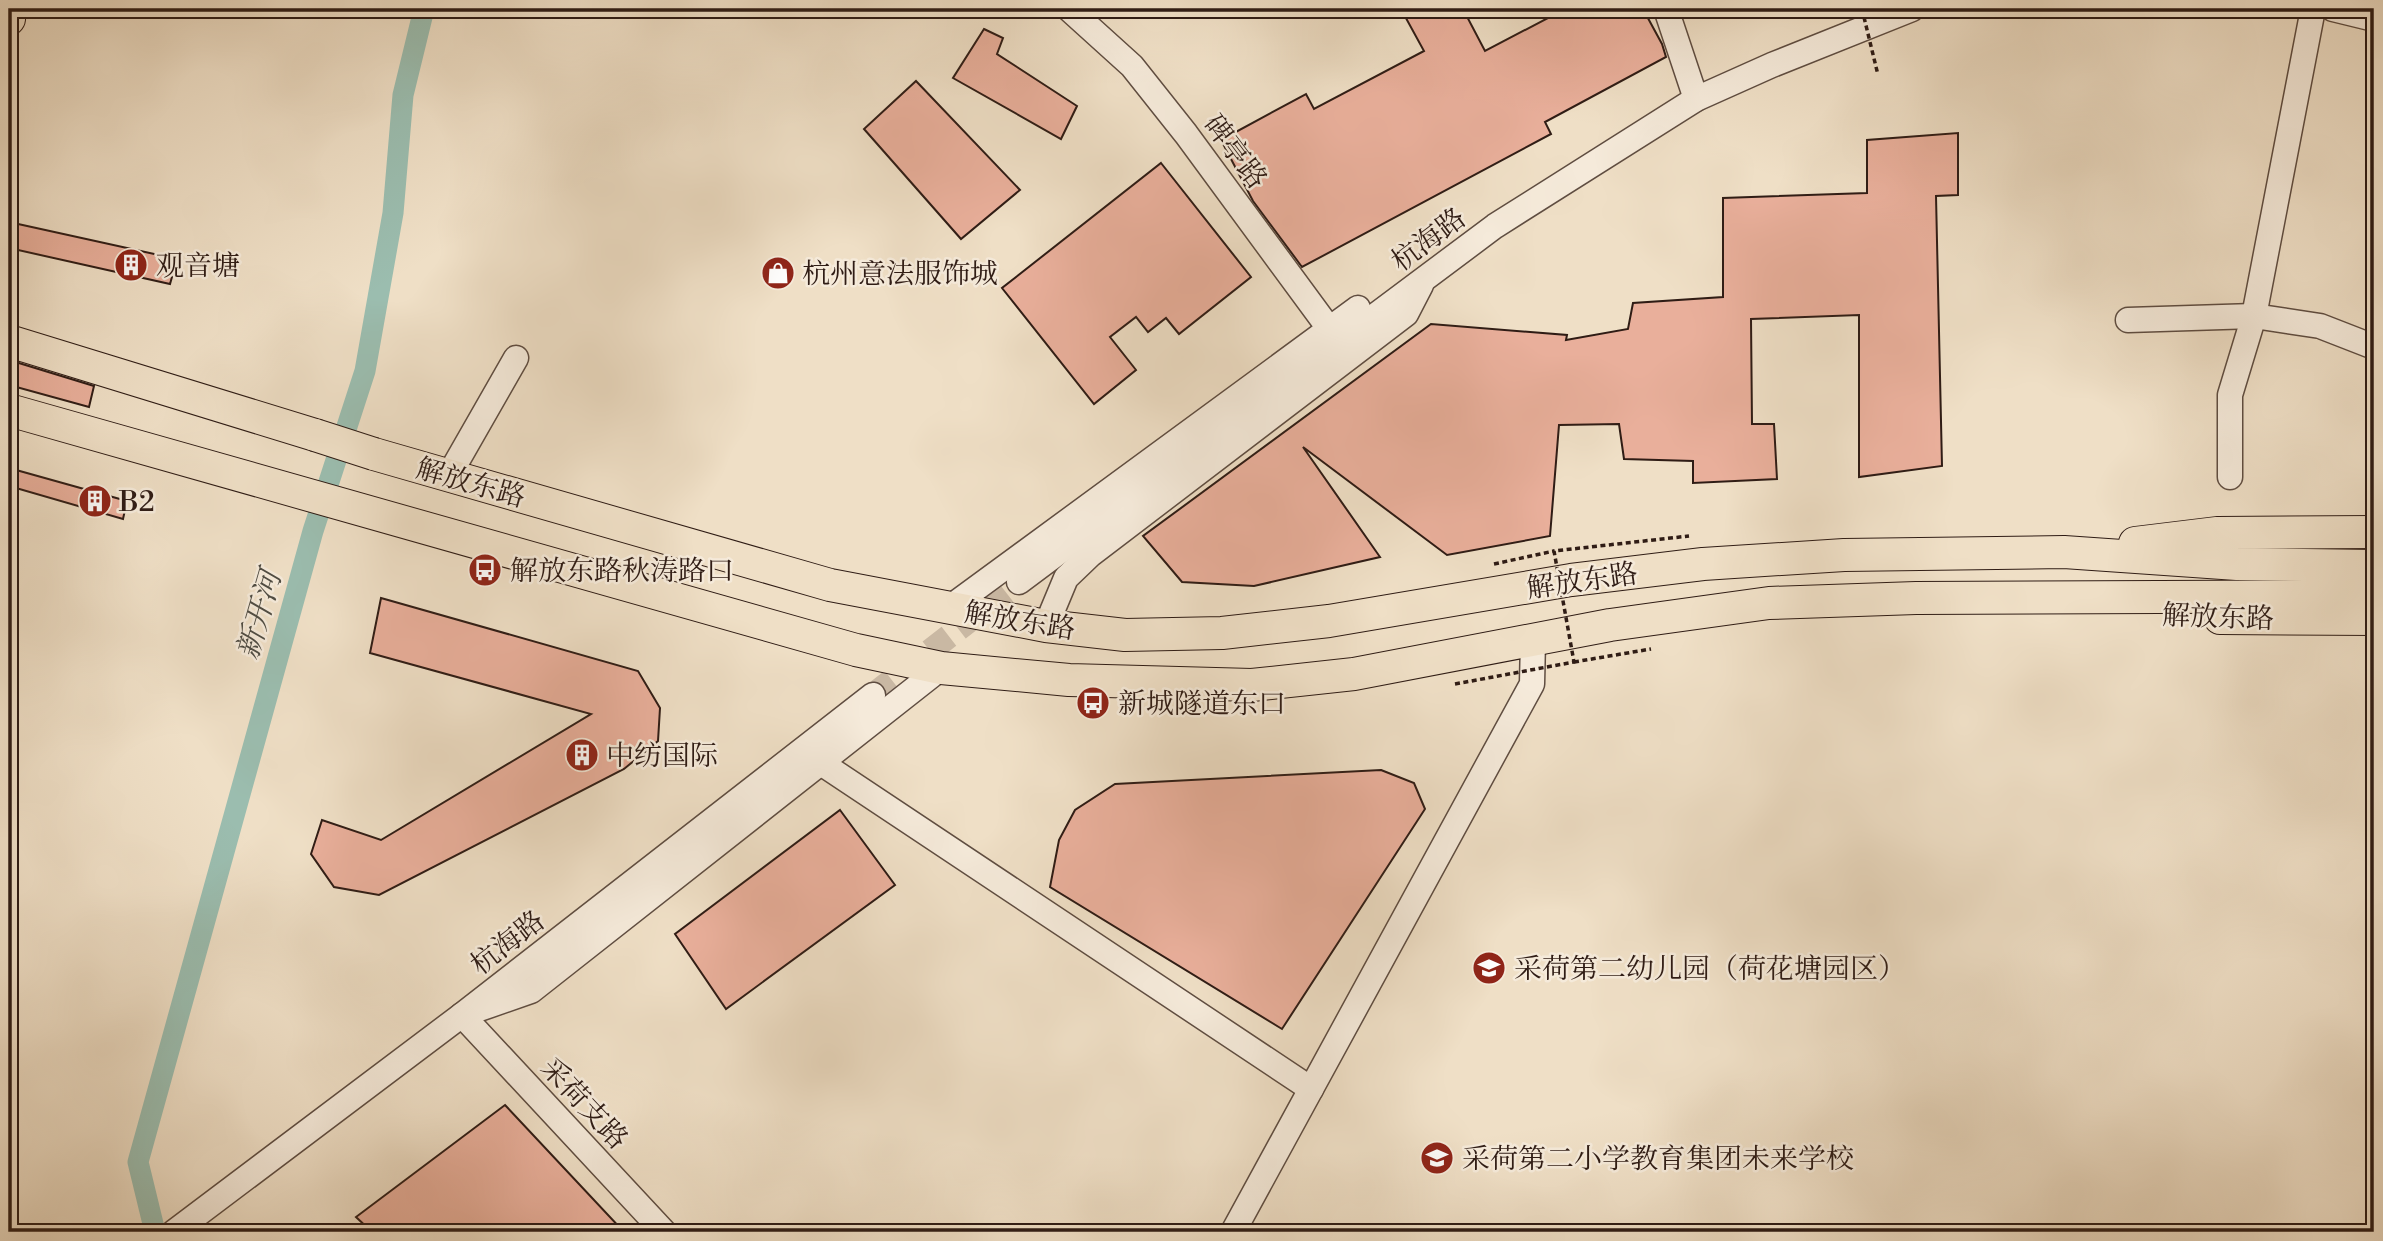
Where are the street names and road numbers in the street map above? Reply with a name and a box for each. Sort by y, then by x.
street label: 碑亭路 [1196,108,1274,196]
street label: 杭海路 [1385,201,1473,279]
street label: 解放东路 [412,451,529,516]
street label: 解放东路 [1524,556,1640,607]
street label: 解放东路 [962,595,1078,648]
street label: 解放东路 [2161,598,2275,637]
street label: 杭海路 [464,904,552,983]
street label: 采荷支路 [533,1051,635,1157]

